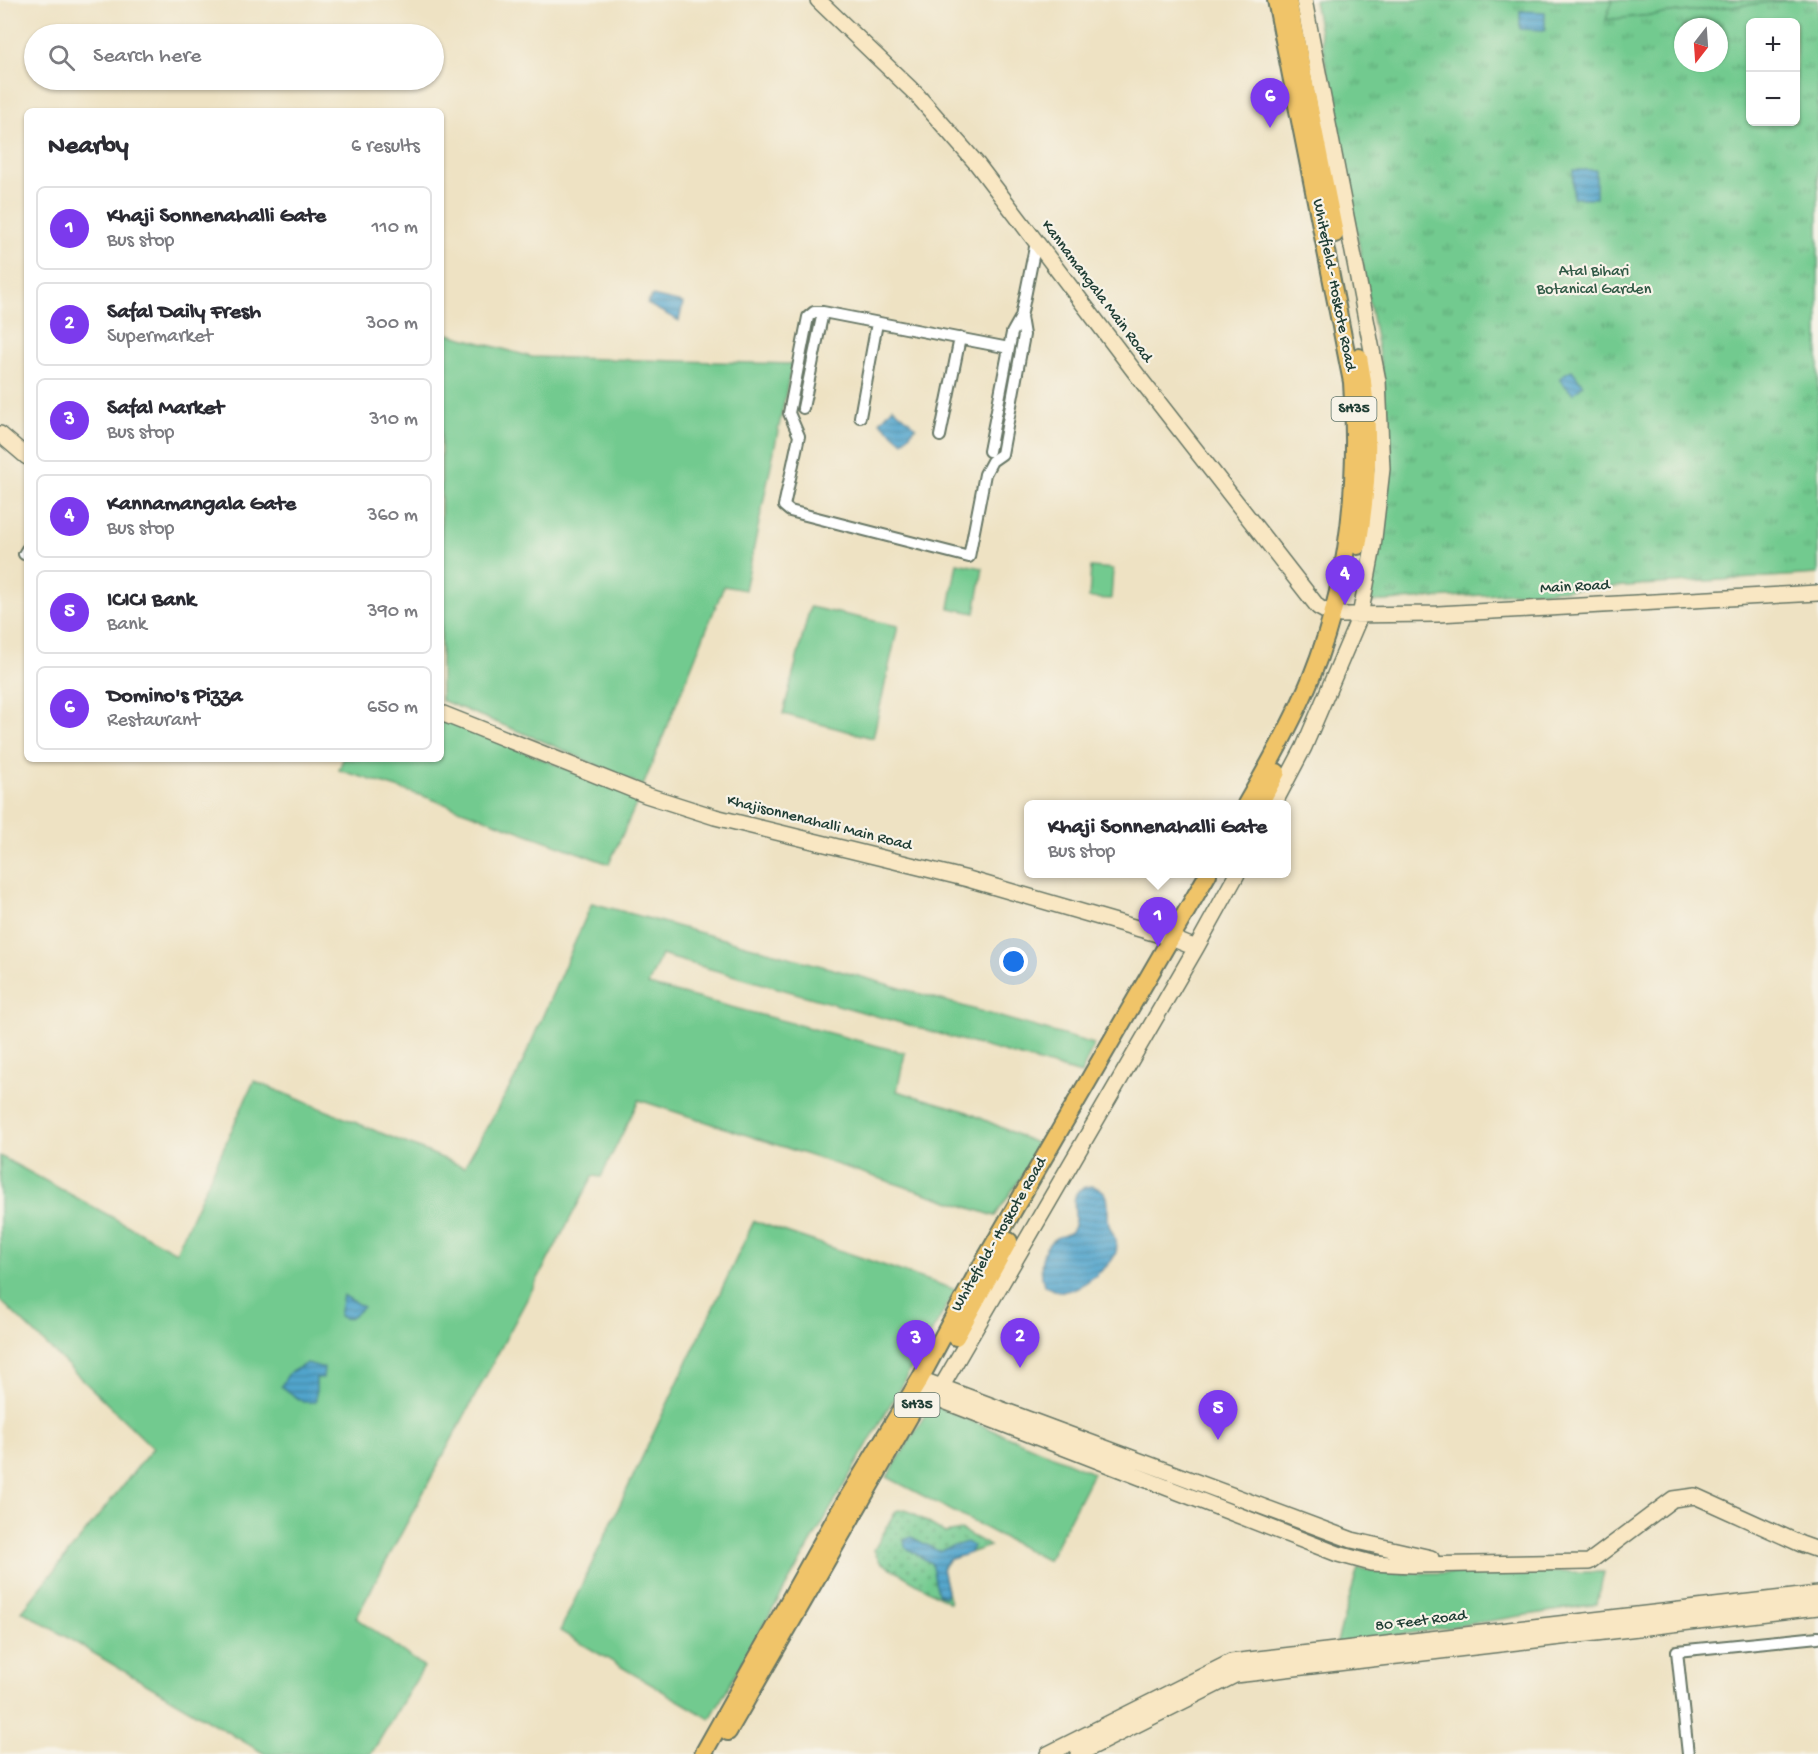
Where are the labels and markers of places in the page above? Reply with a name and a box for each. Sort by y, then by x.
pin: 6 [1250,78,1290,128]
pin: 4 [1326,556,1364,605]
pin: 1 [1138,898,1178,947]
pin: 2 [1000,1318,1040,1368]
pin: 3 [896,1320,936,1370]
pin: 5 [1198,1390,1238,1440]

